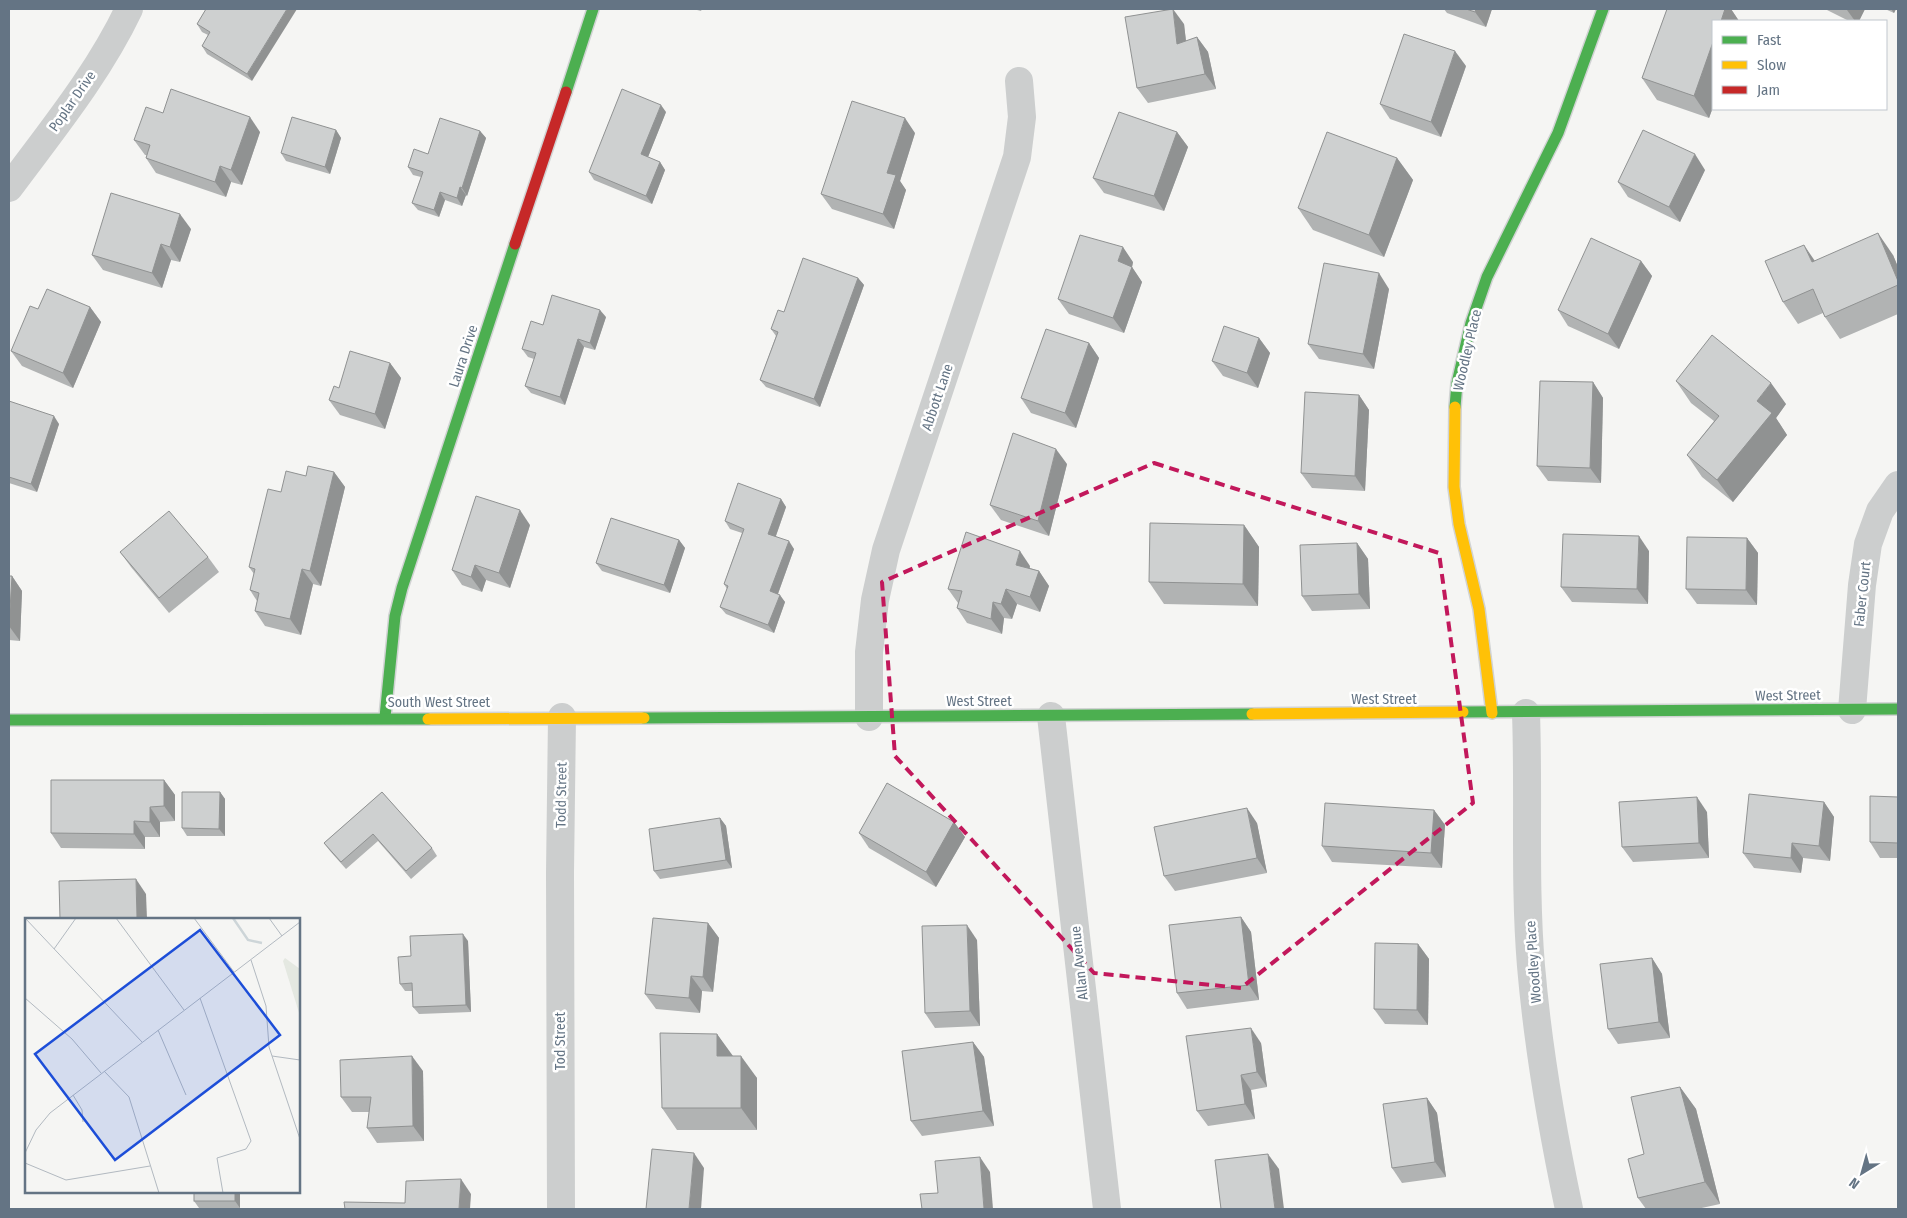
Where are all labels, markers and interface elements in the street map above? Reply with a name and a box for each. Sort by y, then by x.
legend [1712,20,1887,110]
text: Fast [1757,31,1781,49]
text: Slow [1757,56,1786,74]
street label: Poplar Drive [45,68,99,135]
text: Jam [1757,81,1780,99]
street label: Woodley Place [1450,308,1485,392]
street label: Laura Drive [445,323,482,389]
street label: Abbott Lane [918,362,957,433]
street label: Faber Court [1851,560,1874,628]
street label: West Street [1755,686,1821,705]
street label: West Street [1351,691,1417,708]
street label: West Street [946,693,1012,710]
street label: South West Street [388,694,491,711]
street label: Todd Street [552,762,571,828]
inset map [25,918,300,1193]
street label: Woodley Place [1522,920,1545,1004]
street label: Allan Avenue [1067,925,1092,1001]
street label: Tod Street [552,1011,569,1070]
north arrow [1837,1148,1887,1198]
text: N [1846,1174,1863,1192]

